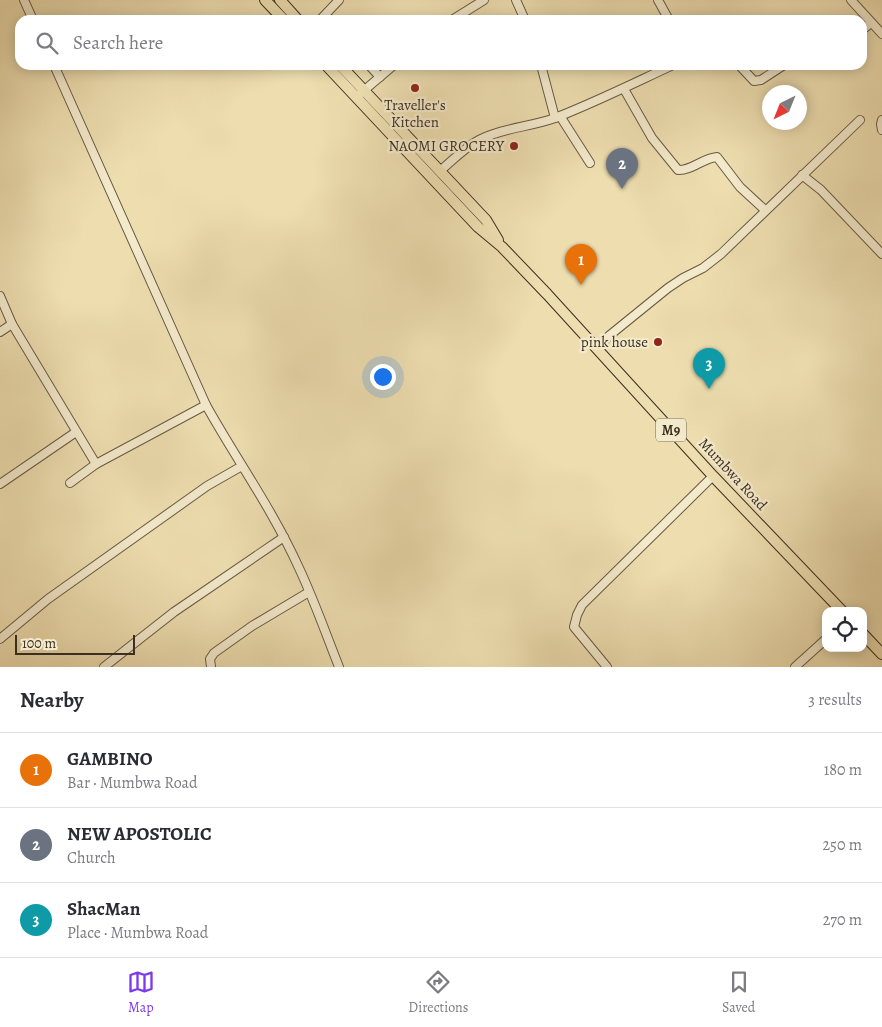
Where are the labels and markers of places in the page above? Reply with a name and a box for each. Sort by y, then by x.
marker: Traveller's Kitchen [409,82,421,94]
place label: Traveller's Kitchen [384,95,446,132]
place label: NAOMI GROCERY [388,136,505,156]
marker: NAOMI GROCERY [508,140,520,152]
pin: 2 [606,148,638,189]
pin: 1 [565,244,597,285]
place label: pink house [581,332,648,352]
marker: pink house [652,336,664,348]
pin: 3 [693,348,725,389]

